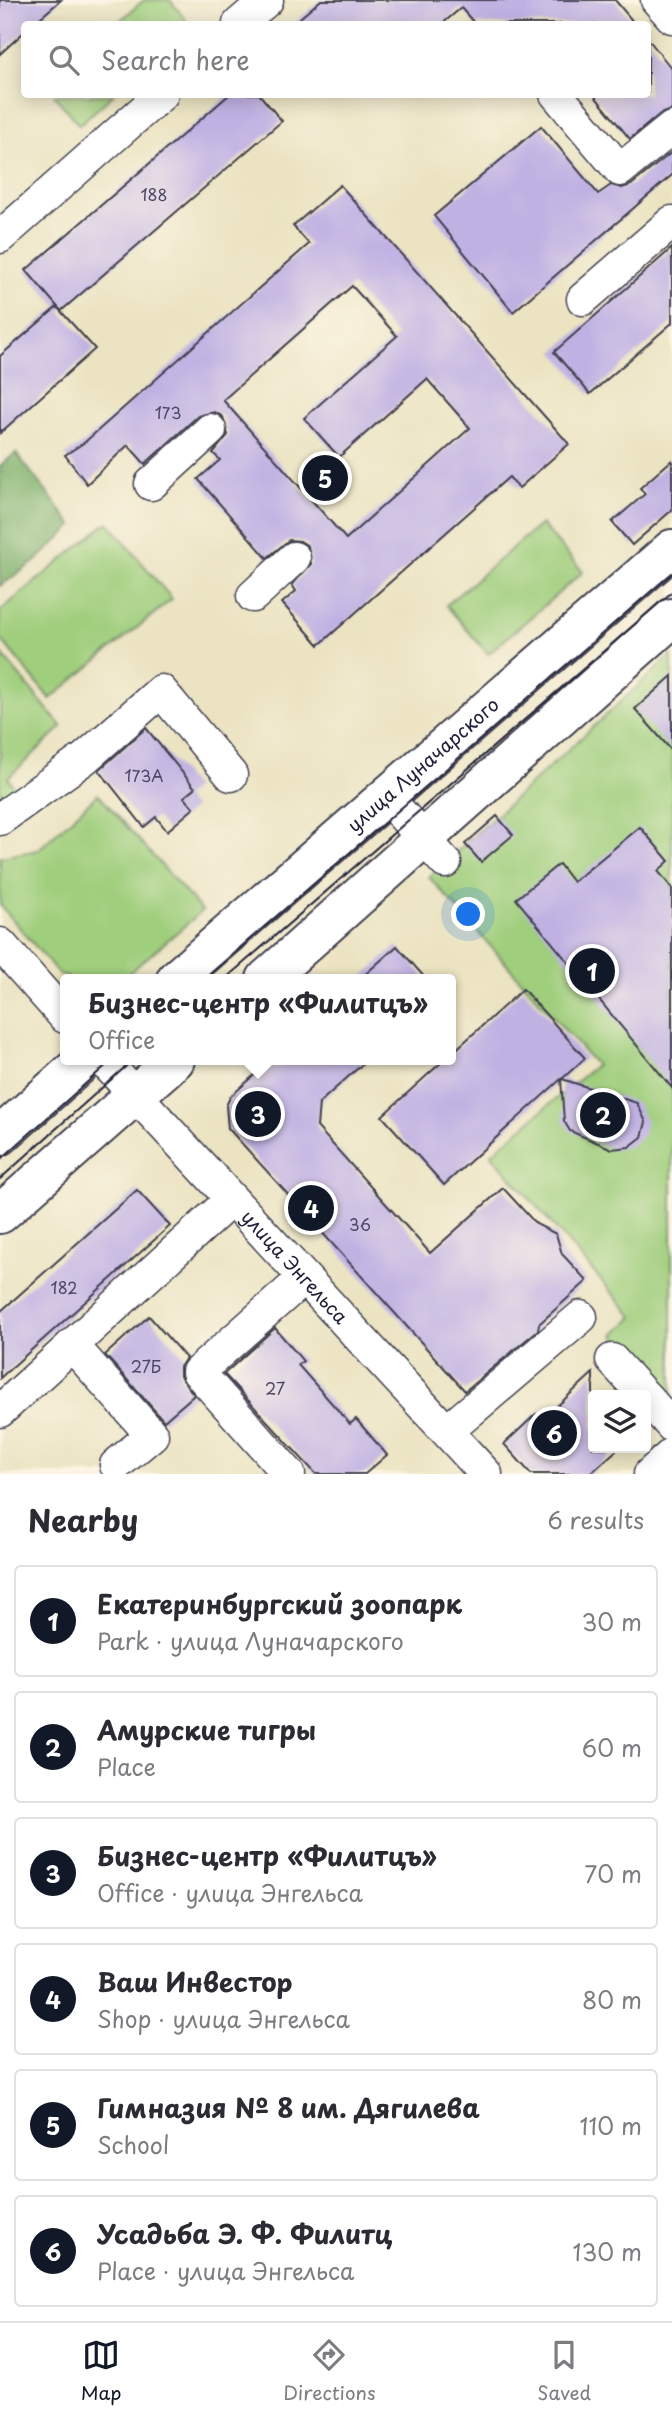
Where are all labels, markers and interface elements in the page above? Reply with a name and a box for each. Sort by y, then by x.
search box [21,21,651,98]
text: Search here [101,40,250,79]
icon: search [45,41,83,79]
house number: 188 [140,182,168,206]
house number: 173 [155,400,181,424]
pin: 5 [302,452,348,504]
street label: улица Луначарского [340,690,505,838]
house number: 173А [125,763,163,787]
your location [451,897,485,931]
pin: 1 [569,945,615,997]
popup [60,974,456,1065]
text: Бизнес-центр «Филитцъ» [88,983,428,1022]
text: Office [88,1022,155,1057]
pin: 3 [235,1088,281,1140]
pin: 2 [580,1089,626,1141]
pin: 4 [288,1182,334,1234]
street label: улица Энгельса [235,1203,355,1330]
house number: 36 [349,1212,371,1236]
house number: 182 [50,1275,78,1299]
house number: 27Б [131,1354,161,1378]
house number: 27 [265,1376,285,1400]
map controls [588,1390,651,1453]
button: layers [588,1390,651,1453]
pin: 6 [531,1407,577,1459]
text: Nearby [28,1497,138,1542]
text: 6 results [548,1502,644,1537]
text: Екатеринбургский зоопарк [97,1584,462,1623]
text: 1 [48,1604,59,1639]
text: 30 m [581,1604,642,1639]
text: Park · улица Луначарского [97,1623,404,1658]
text: Амурские тигры [97,1710,316,1749]
text: 2 [45,1730,61,1765]
text: 60 m [582,1730,642,1765]
text: Place [97,1749,156,1784]
text: Бизнес-центр «Филитцъ» [97,1836,437,1875]
text: 3 [45,1856,61,1891]
text: 70 m [584,1856,642,1891]
text: Office · улица Энгельса [97,1875,363,1910]
text: Ваш Инвестор [97,1962,292,2001]
text: 4 [45,1982,61,2017]
text: 80 m [582,1982,642,2017]
text: Shop · улица Энгельса [97,2001,350,2036]
text: Гимназия № 8 им. Дягилева [97,2088,480,2127]
text: 5 [46,2108,60,2143]
text: 110 m [580,2108,642,2143]
text: School [97,2127,169,2162]
text: Усадьба Э. Ф. Филитц [97,2214,392,2253]
text: 6 [45,2234,61,2269]
text: 130 m [572,2234,642,2269]
text: Place · улица Энгельса [97,2253,354,2288]
tab: Map [81,2336,121,2406]
tab: Directions [283,2336,376,2406]
tab: Saved [537,2336,591,2406]

